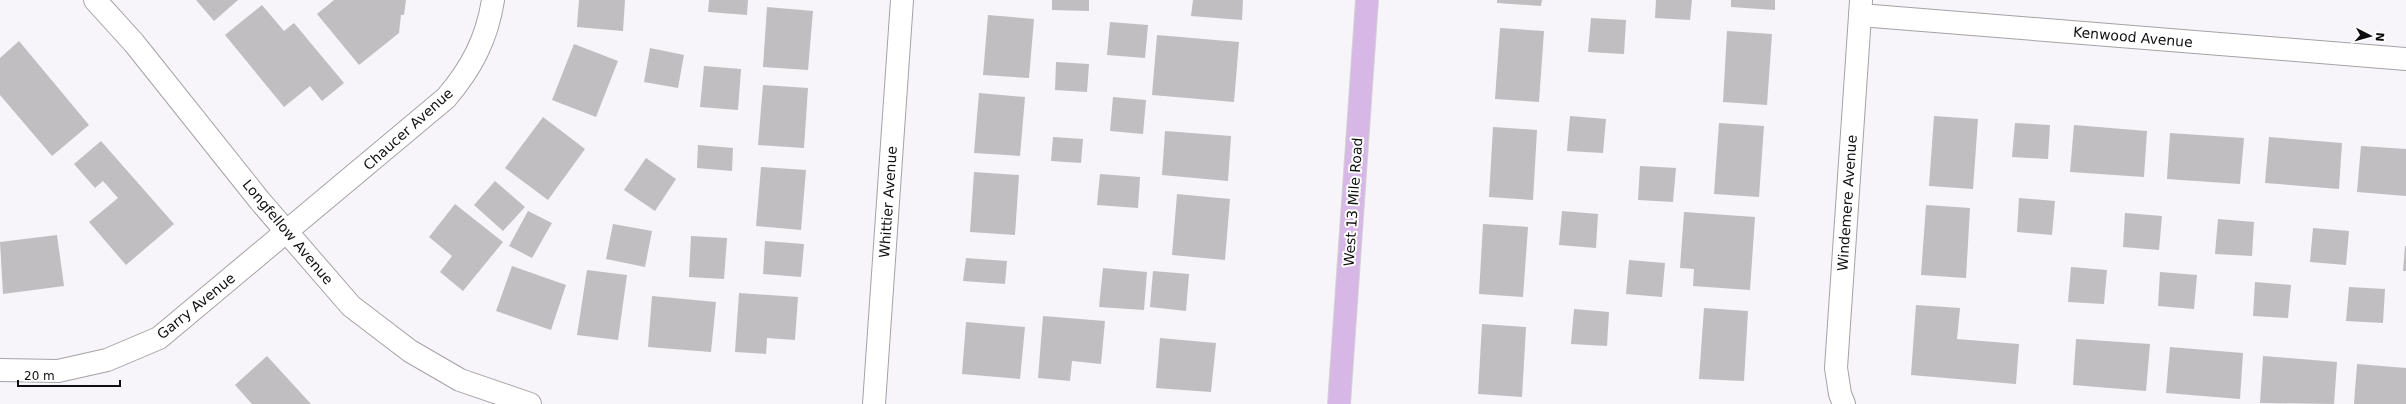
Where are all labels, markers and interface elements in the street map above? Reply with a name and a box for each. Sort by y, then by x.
north arrow [2350,16,2390,56]
street label: Kenwood Avenue [2073,24,2193,50]
text: N [2373,32,2386,42]
street label: Chaucer Avenue [360,85,456,173]
street label: Windemere Avenue [1834,134,1860,272]
street label: West 13 Mile Road [1341,137,1365,267]
street label: Whittier Avenue [876,145,900,259]
street label: Longfellow Avenue [240,176,336,288]
street label: Garry Avenue [154,270,238,342]
scale bar [18,362,120,388]
text: 20 m [24,369,55,383]

